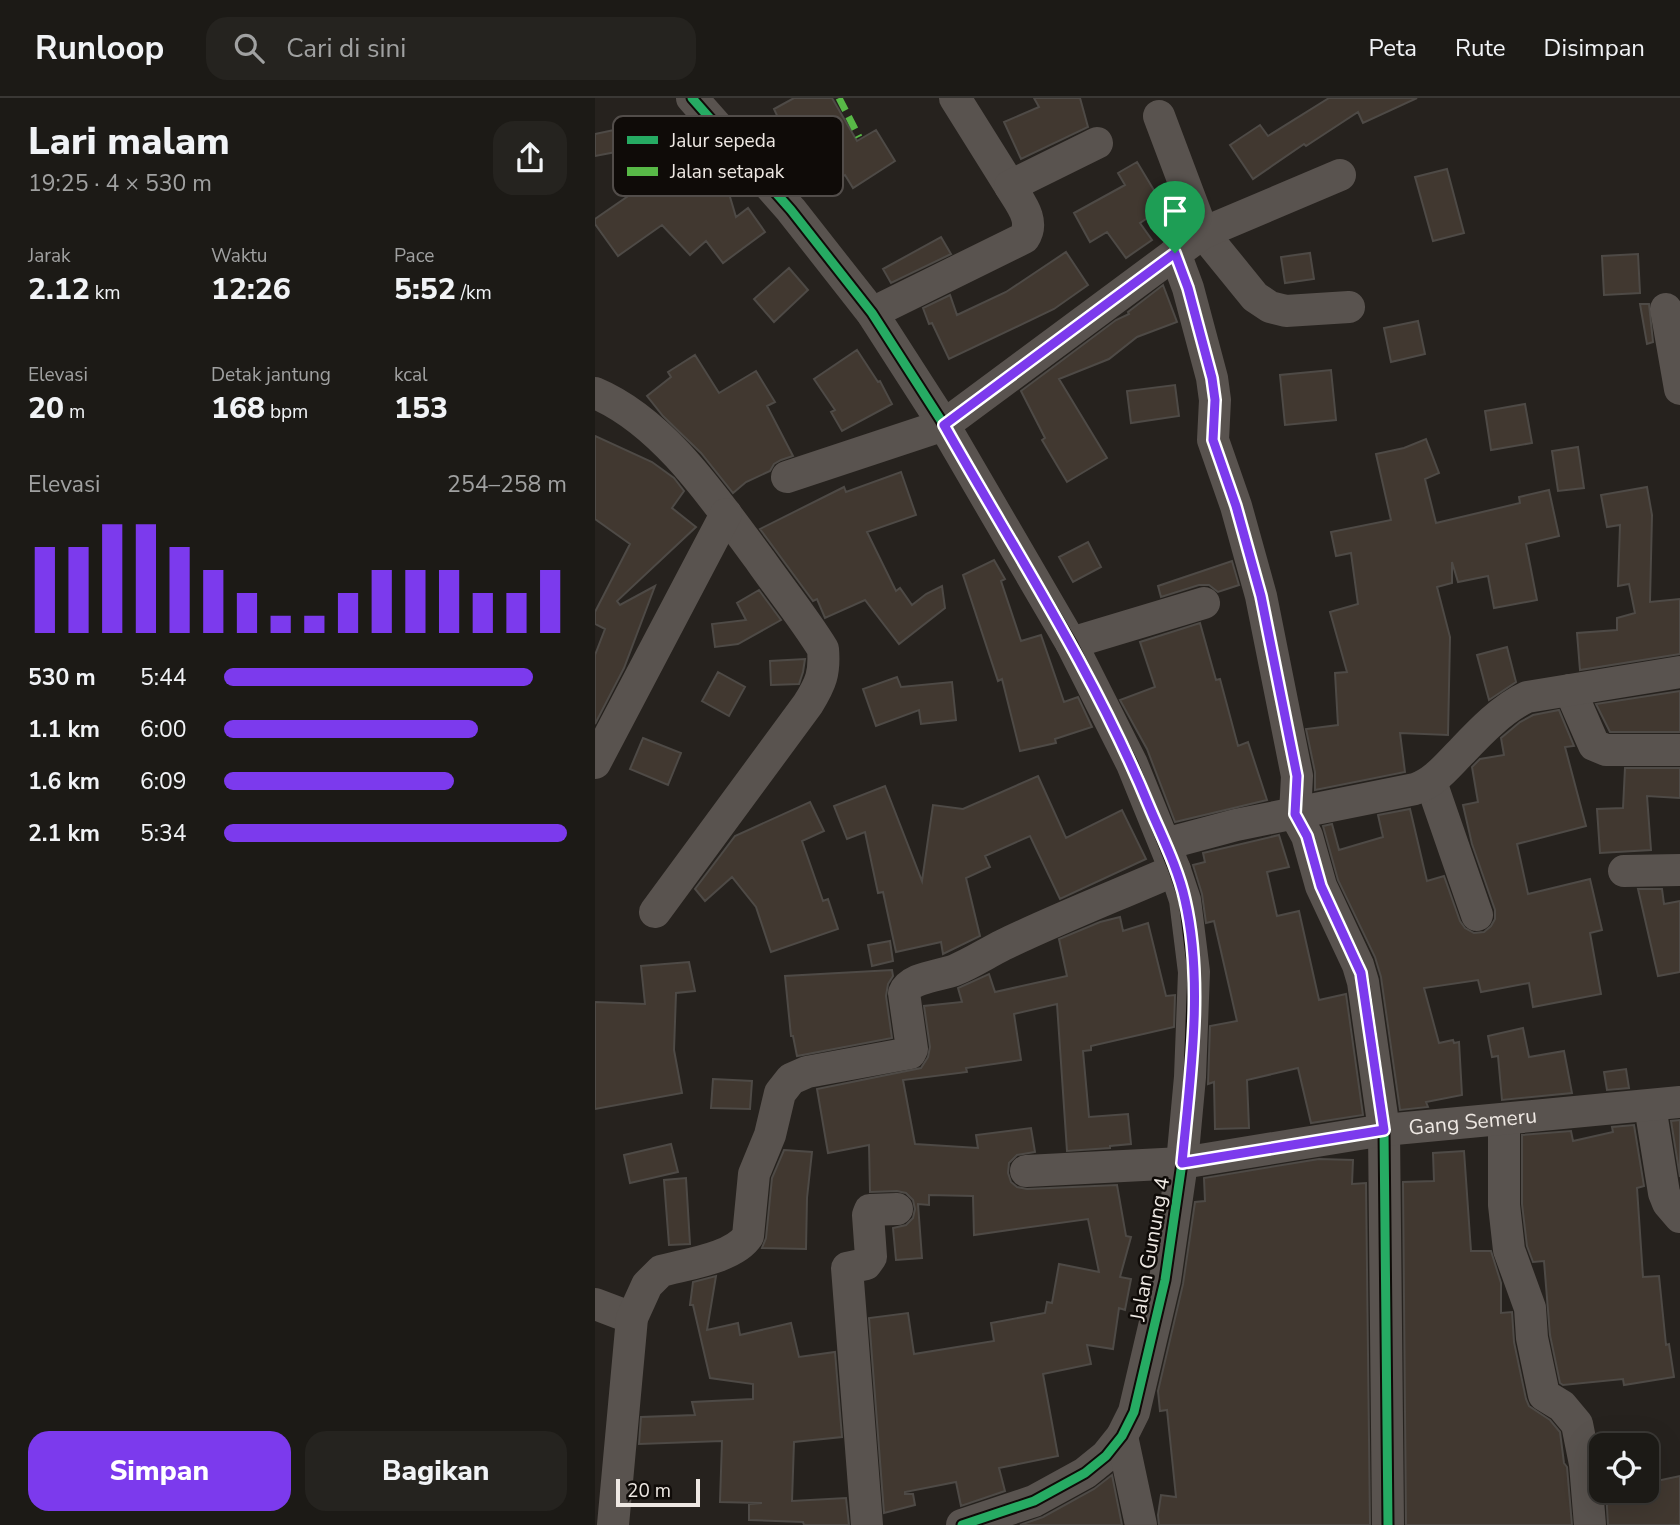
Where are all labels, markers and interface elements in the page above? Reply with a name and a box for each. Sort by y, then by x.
search box [206,17,696,80]
text: Runloop [35,26,164,71]
icon: search [230,29,268,67]
text: Cari di sini [286,31,406,66]
text: Peta [1368,32,1417,64]
text: Rute [1455,32,1506,64]
text: Disimpan [1544,32,1645,64]
text: Lari malam [28,116,230,167]
legend [613,116,843,196]
button: share [493,121,567,195]
text: Jalur sepeda [669,128,776,154]
text: Jalan setapak [669,159,785,185]
text: 19:25 · 4 × 530 m [28,168,212,199]
pin [1145,181,1205,253]
icon: arrive [1156,192,1194,230]
text: Jarak [28,243,71,269]
text: Waktu [211,243,267,269]
text: Pace [394,243,434,269]
text: 2.12 [28,269,90,310]
text: 12:26 [211,269,291,310]
text: 5:52 [394,269,456,310]
text: km [90,280,120,306]
text: /km [456,280,492,306]
text: Elevasi [28,362,88,388]
text: Detak jantung [211,362,331,388]
text: kcal [394,362,428,388]
text: 20 [28,388,64,429]
text: 168 [211,388,265,429]
text: 153 [394,388,448,429]
text: m [64,399,85,425]
text: bpm [265,399,308,425]
text: Elevasi [28,469,100,500]
text: 254–258 m [447,469,567,500]
text: 530 m [28,662,96,693]
text: 5:44 [140,662,187,693]
text: 1.1 km [28,714,100,745]
text: 6:00 [140,714,187,745]
text: 1.6 km [28,766,100,797]
text: 6:09 [140,766,187,797]
text: 2.1 km [28,818,100,849]
text: 5:34 [140,818,187,849]
street label: Gang Semeru [1407,1102,1538,1142]
street label: Jalan Gunung 4 [1123,1175,1176,1324]
button: Simpan [28,1431,291,1511]
button: Bagikan [305,1431,567,1511]
map controls [1589,1433,1659,1503]
button: locate [1589,1433,1659,1503]
scale bar [616,1476,700,1508]
text: 20 m [627,1478,671,1504]

